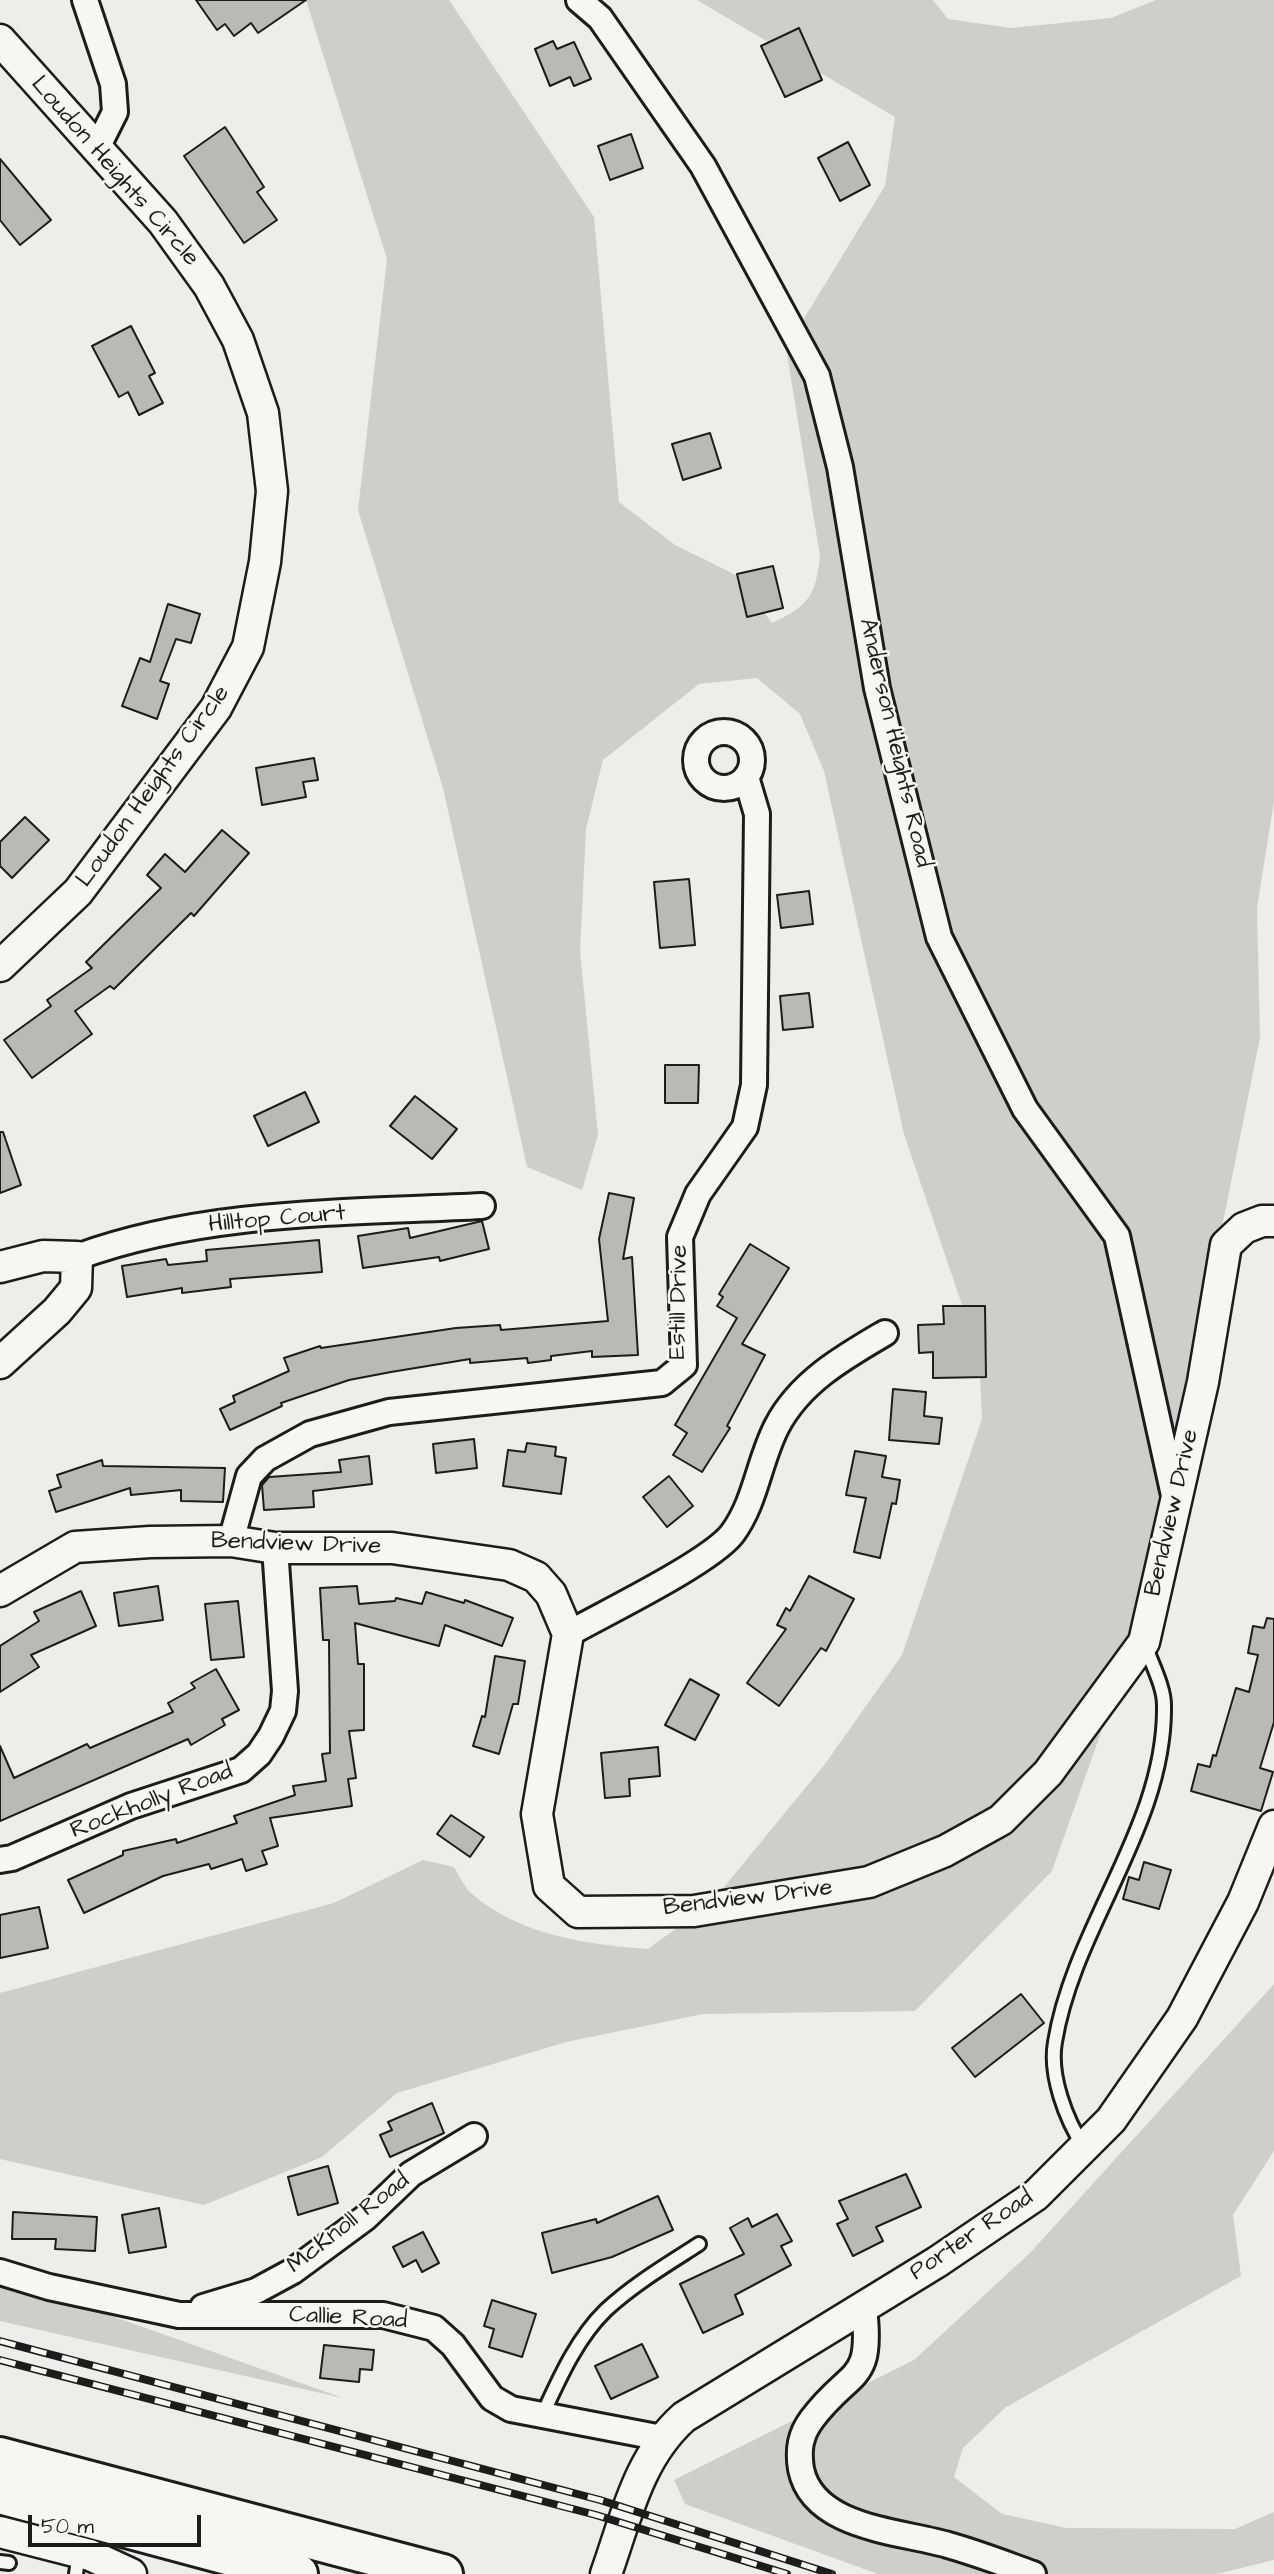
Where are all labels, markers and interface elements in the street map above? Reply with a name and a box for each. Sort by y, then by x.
street label: Loudon Heights Circle [24,71,204,273]
street label: Anderson Heights Road [851,616,937,870]
street label: Loudon Heights Circle [71,681,237,893]
street label: Hilltop Court [207,1200,347,1240]
street label: Estill Drive [665,1244,695,1360]
street label: Bendview Drive [1140,1427,1206,1599]
street label: Bendview Drive [210,1528,382,1562]
street label: Rockholly Road [67,1758,237,1846]
street label: Bendview Drive [662,1874,834,1924]
street label: McKnoll Road [282,2167,416,2281]
street label: Porter Road [905,2184,1039,2288]
street label: Callie Road [288,2302,408,2336]
scale bar [32,2500,205,2544]
text: 50 m [41,2512,94,2541]

